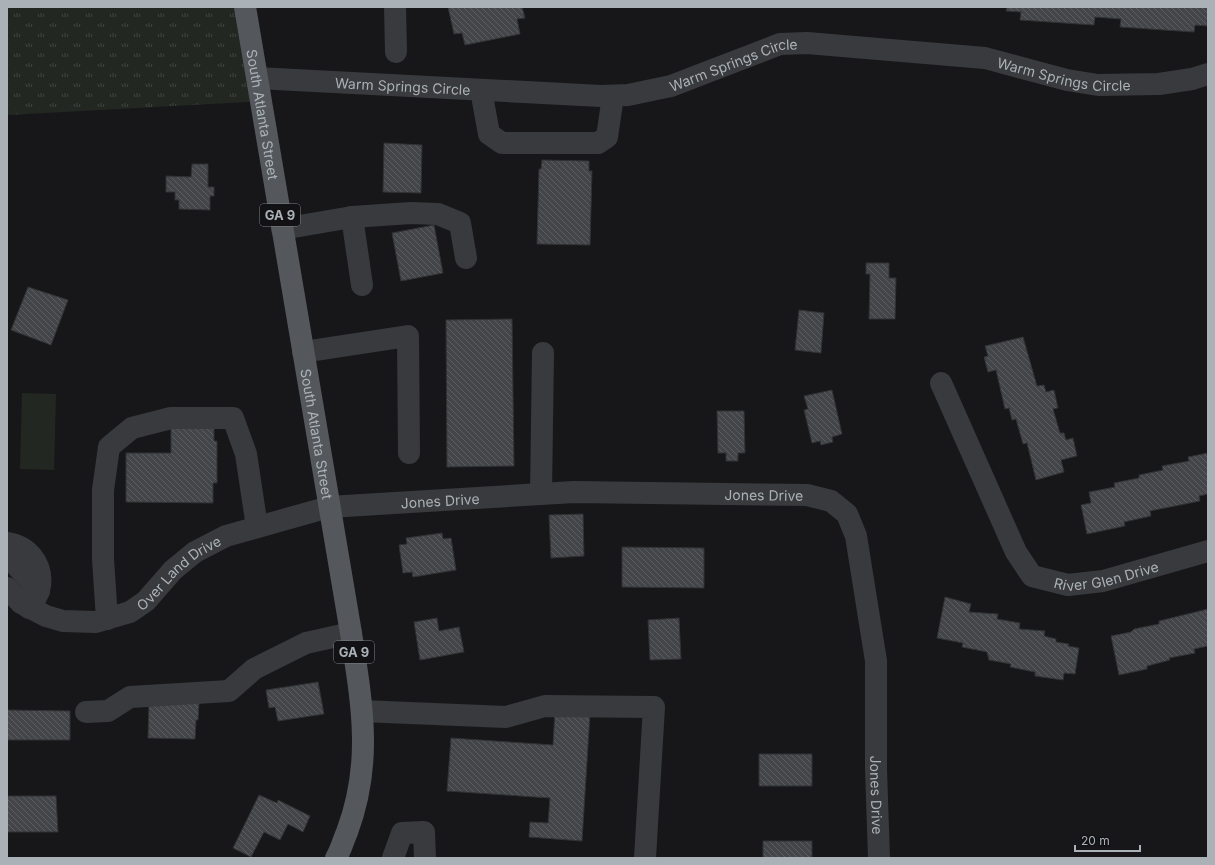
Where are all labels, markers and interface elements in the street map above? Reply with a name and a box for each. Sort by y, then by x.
street label: Warm Springs Circle [667,35,798,94]
street label: South Atlanta Street [244,48,283,181]
street label: Warm Springs Circle [996,53,1131,94]
street label: Warm Springs Circle [335,74,471,98]
road number: GA 9 [260,204,300,226]
street label: South Atlanta Street [298,367,337,501]
street label: Jones Drive [724,485,803,503]
street label: Jones Drive [400,489,480,511]
street label: Over Land Drive [133,532,224,614]
street label: River Glen Drive [1052,557,1160,594]
road number: GA 9 [334,641,374,663]
street label: Jones Drive [868,756,887,835]
scale bar [1075,827,1140,853]
text: 20 m [1081,833,1110,848]

